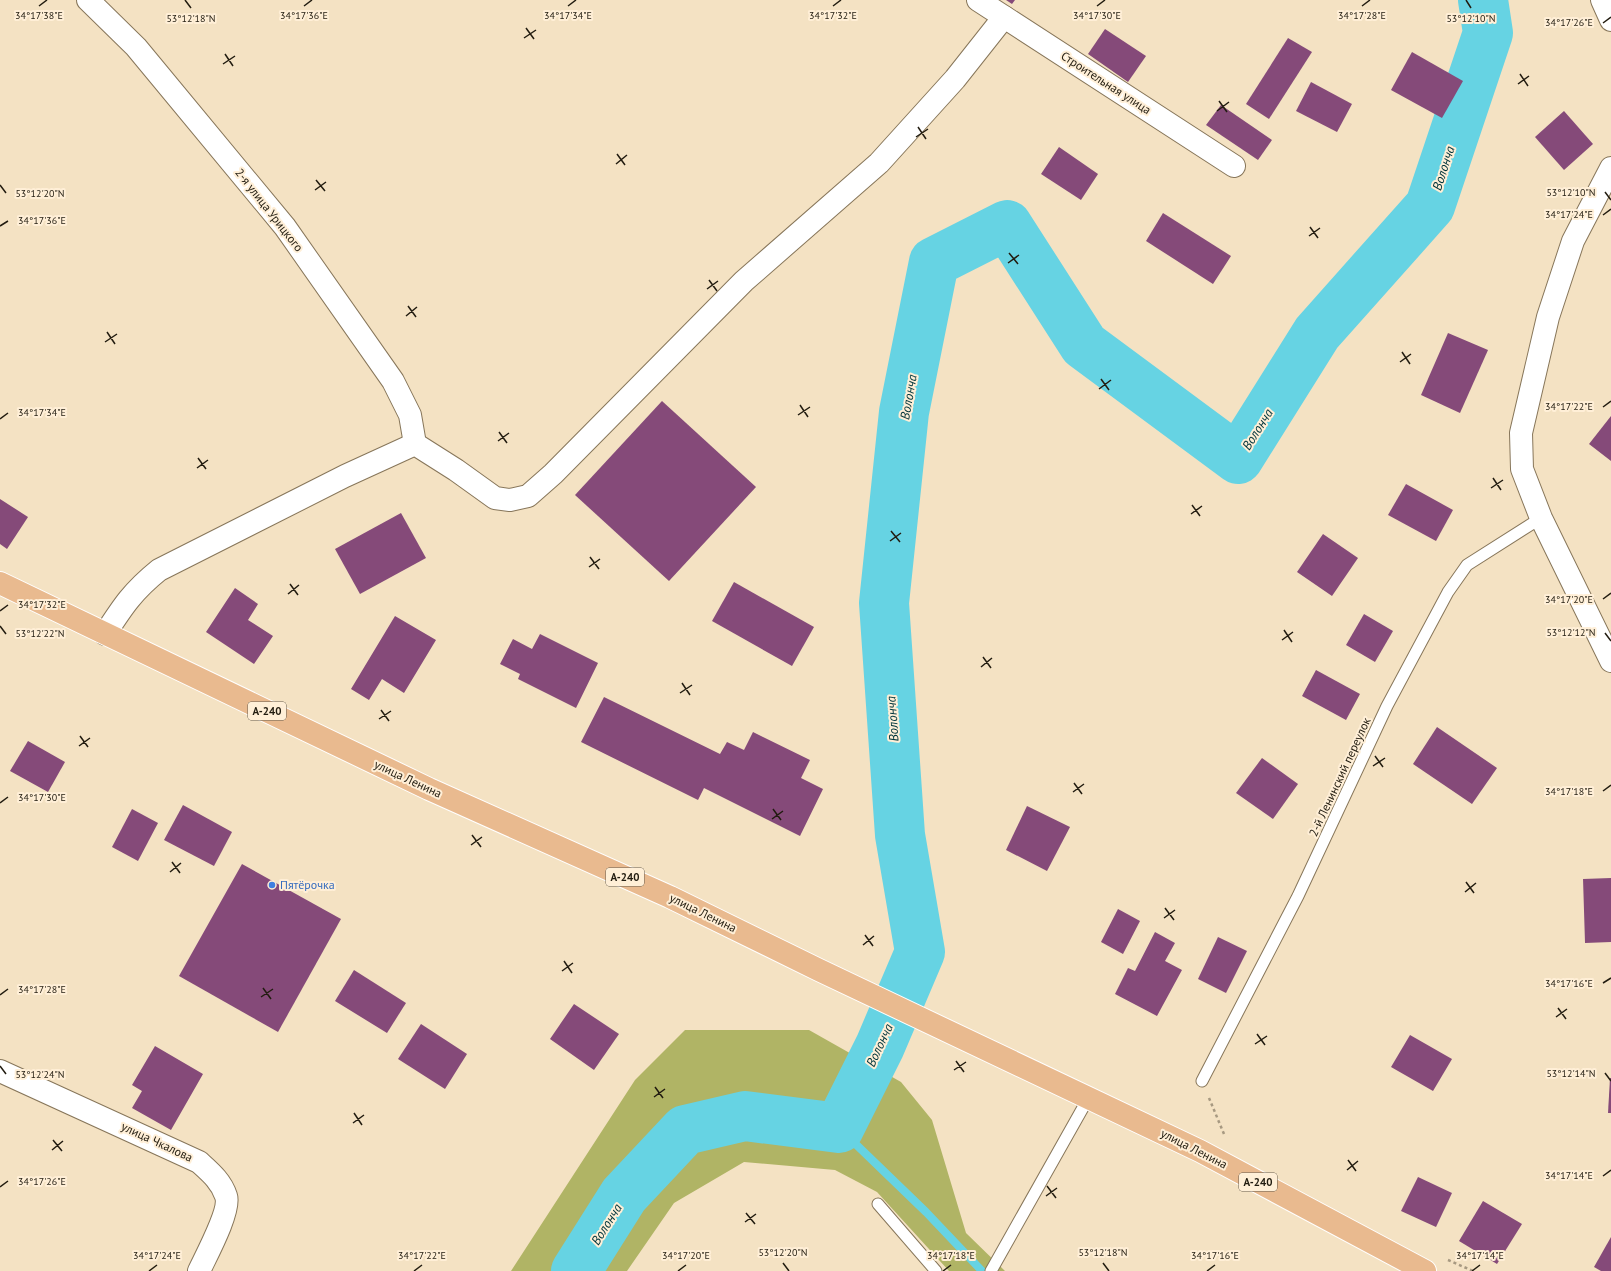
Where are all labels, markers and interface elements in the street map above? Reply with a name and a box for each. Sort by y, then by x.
text: 34°17'38"E [15,9,63,22]
text: 34°17'36"E [280,9,328,22]
text: 34°17'34"E [544,9,592,22]
text: 34°17'32"E [809,9,857,22]
text: 34°17'30"E [1073,9,1121,22]
text: 34°17'28"E [1338,9,1386,22]
text: 53°12'18"N [166,12,216,25]
text: 53°12'10"N [1446,12,1496,25]
text: 34°17'26"E [1545,16,1593,29]
street label: Строительная улица [1058,48,1154,117]
water label: Волонча [1428,143,1459,192]
street label: 2-я улица Урицкого [232,165,307,254]
text: 53°12'10"N [1546,186,1596,199]
text: 53°12'20"N [15,187,65,200]
text: 34°17'24"E [1545,208,1593,221]
text: 34°17'36"E [18,214,66,227]
water label: Волонча [896,373,921,421]
text: 34°17'22"E [1545,400,1593,413]
water label: Волонча [1238,405,1277,453]
text: 34°17'34"E [18,406,66,419]
text: 34°17'20"E [1545,593,1593,606]
text: 34°17'32"E [18,598,66,611]
text: 53°12'12"N [1546,626,1596,639]
text: 53°12'22"N [15,627,65,640]
water label: Волонча [882,695,903,742]
road number: А-240 [248,702,286,720]
street label: 2-й Ленинский переулок [1305,715,1374,839]
street label: улица Ленина [372,756,444,801]
text: 34°17'18"E [1545,785,1593,798]
text: 34°17'30"E [18,791,66,804]
road number: А-240 [606,868,644,886]
place label: Пятёрочка [280,877,335,892]
marker: Пятёрочка [267,880,277,890]
street label: улица Ленина [667,890,739,935]
text: 34°17'16"E [1545,977,1593,990]
text: 34°17'28"E [18,983,66,996]
water label: Волонча [862,1020,897,1069]
text: 53°12'14"N [1546,1067,1596,1080]
text: 53°12'24"N [15,1068,65,1081]
street label: улица Чкалова [119,1118,195,1165]
street label: улица Ленина [1158,1125,1230,1172]
text: 34°17'14"E [1545,1169,1593,1182]
road number: А-240 [1239,1173,1277,1191]
text: 34°17'26"E [18,1175,66,1188]
water label: Волонча [587,1200,626,1248]
text: 53°12'20"N [758,1246,808,1259]
text: 53°12'18"N [1078,1246,1128,1259]
text: 34°17'24"E [133,1249,181,1262]
text: 34°17'22"E [398,1249,446,1262]
text: 34°17'20"E [662,1249,710,1262]
text: 34°17'18"E [927,1249,975,1262]
text: 34°17'16"E [1191,1249,1239,1262]
text: 34°17'14"E [1456,1249,1504,1262]

